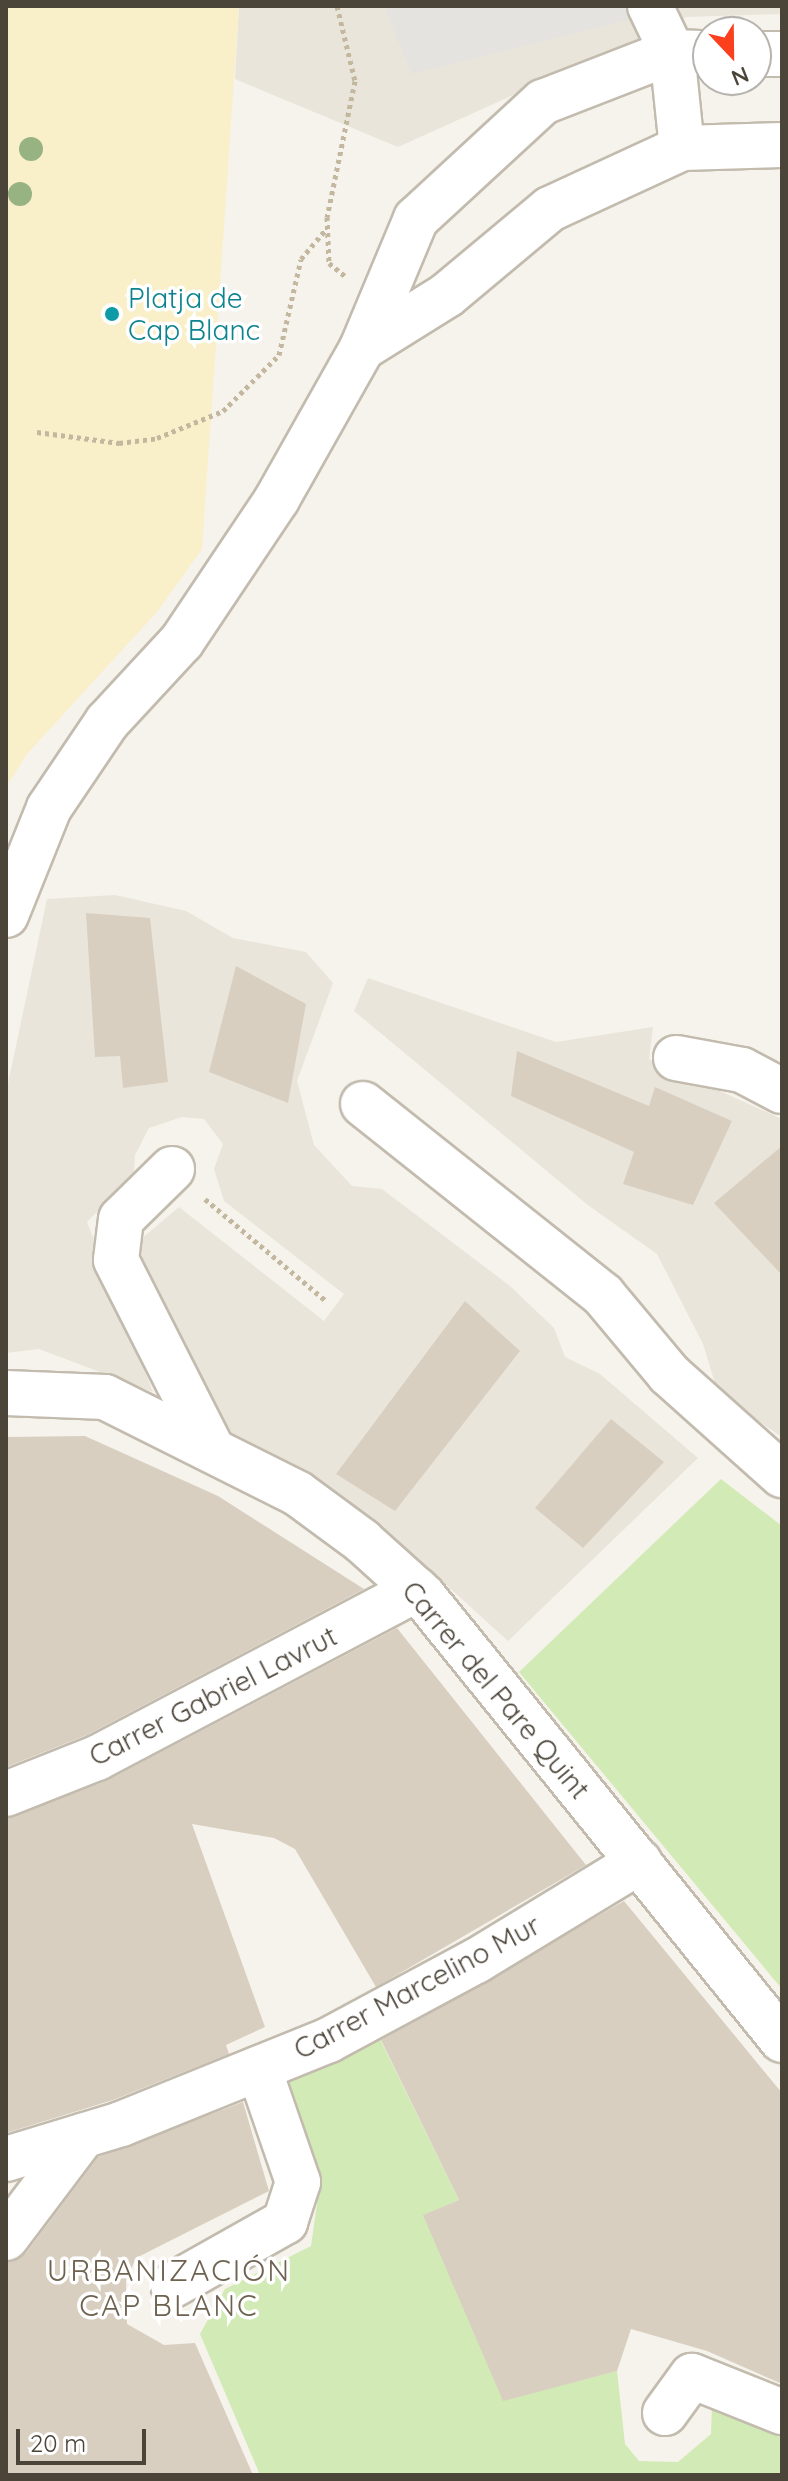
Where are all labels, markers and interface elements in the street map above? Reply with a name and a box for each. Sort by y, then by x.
north arrow [692,16,772,96]
text: N [728,60,753,92]
place label: Platja de Cap Blanc [128,281,260,347]
marker: Platja de Cap Blanc [103,305,121,323]
street label: Carrer del Pare Quint [395,1574,597,1806]
street label: Carrer Gabriel Lavrut [84,1619,342,1773]
street label: Carrer Marcelino Mur [288,1908,546,2066]
district label: URBANIZACIÓN CAP BLANC [47,2252,291,2322]
scale bar [20,2413,150,2463]
text: 20 m [30,2428,86,2458]

